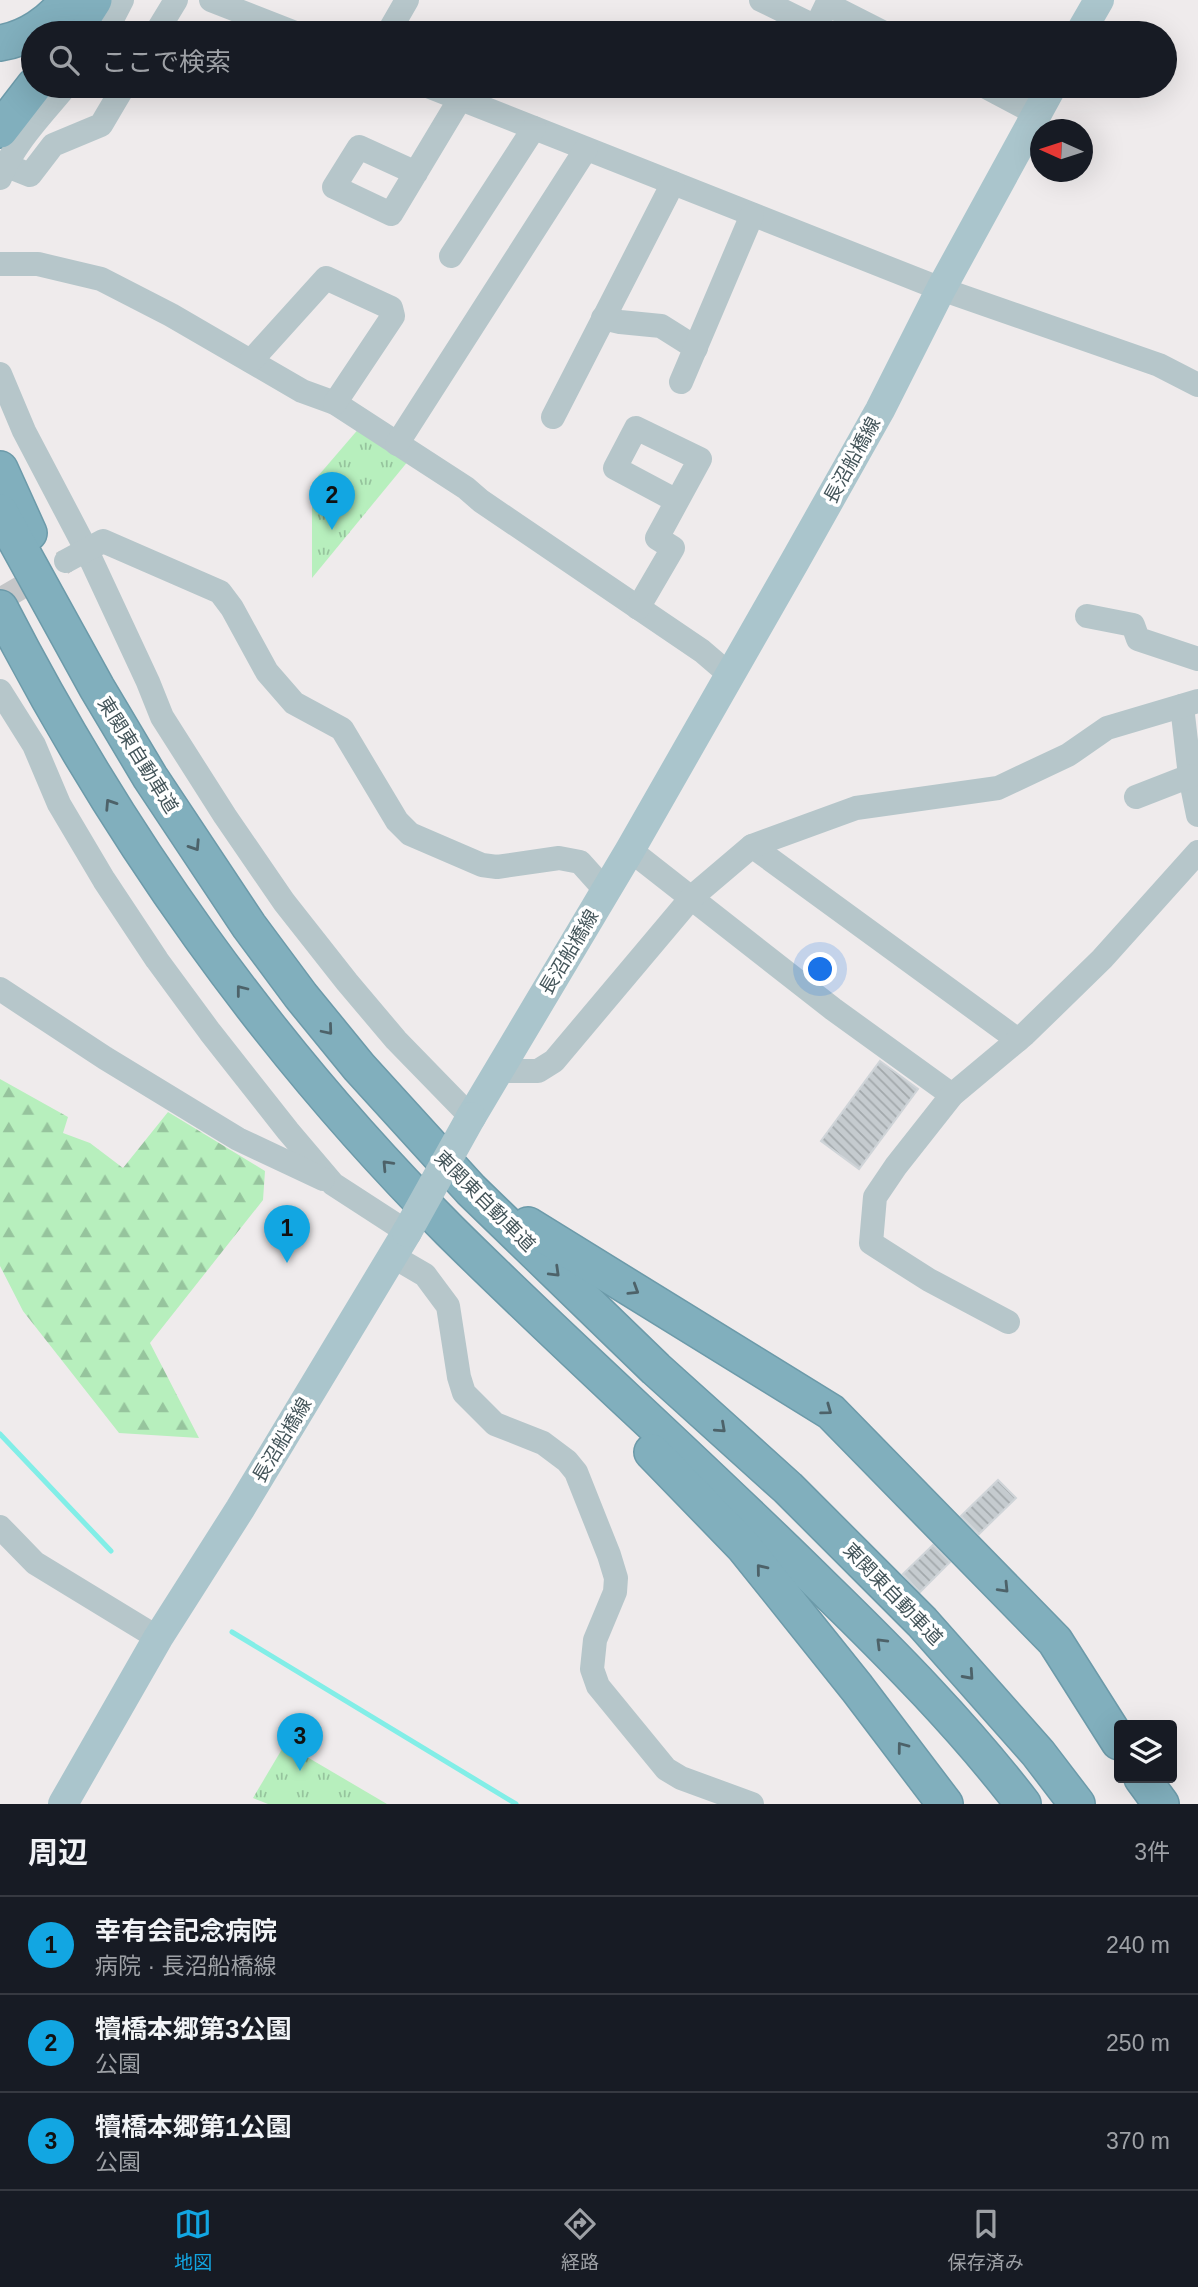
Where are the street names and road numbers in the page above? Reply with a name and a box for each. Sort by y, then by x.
street label: 長沼船橋線 [820,413,884,507]
street label: 東関東自動車道 [94,693,182,817]
street label: 長沼船橋線 [536,906,602,998]
street label: 東関東自動車道 [431,1147,539,1255]
street label: 長沼船橋線 [249,1394,315,1486]
street label: 東関東自動車道 [839,1539,947,1649]

